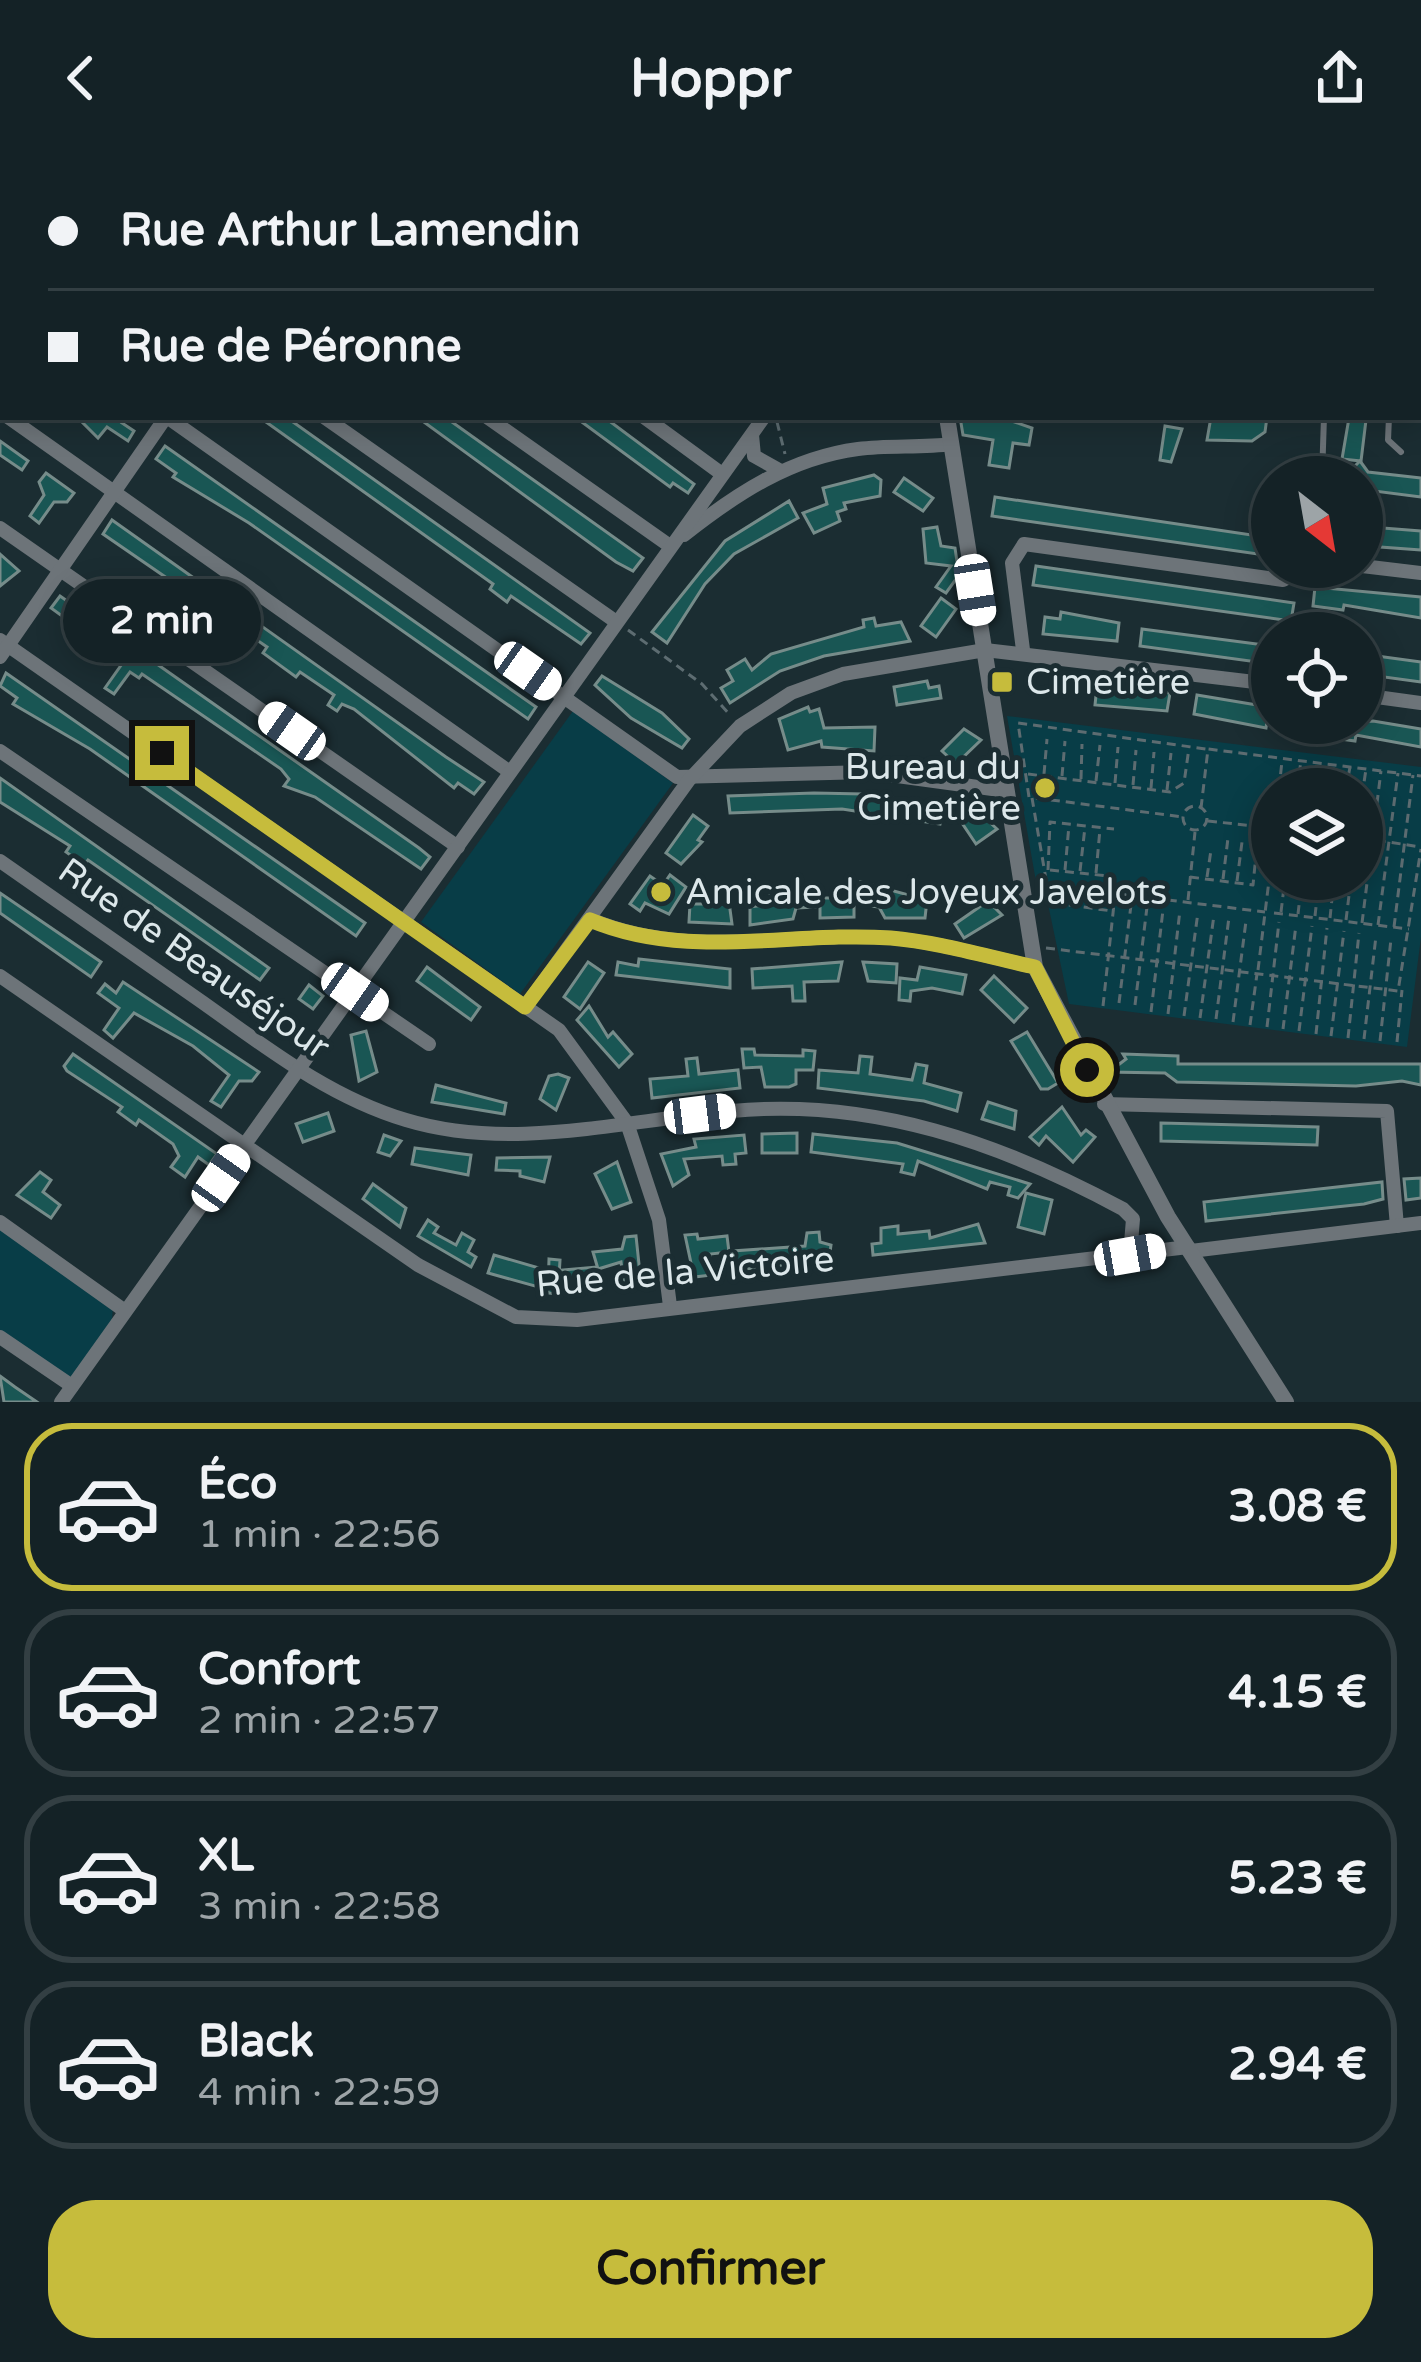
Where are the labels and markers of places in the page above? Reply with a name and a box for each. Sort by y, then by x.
place label: Cimetière [1026,661,1190,704]
marker: Cimetière [989,669,1015,695]
place label: Bureau du Cimetière [845,746,1021,830]
marker: Bureau du Cimetière [1032,775,1058,801]
place label: Amicale des Joyeux Javelots [685,871,1167,914]
marker: Amicale des Joyeux Javelots [648,879,674,905]

